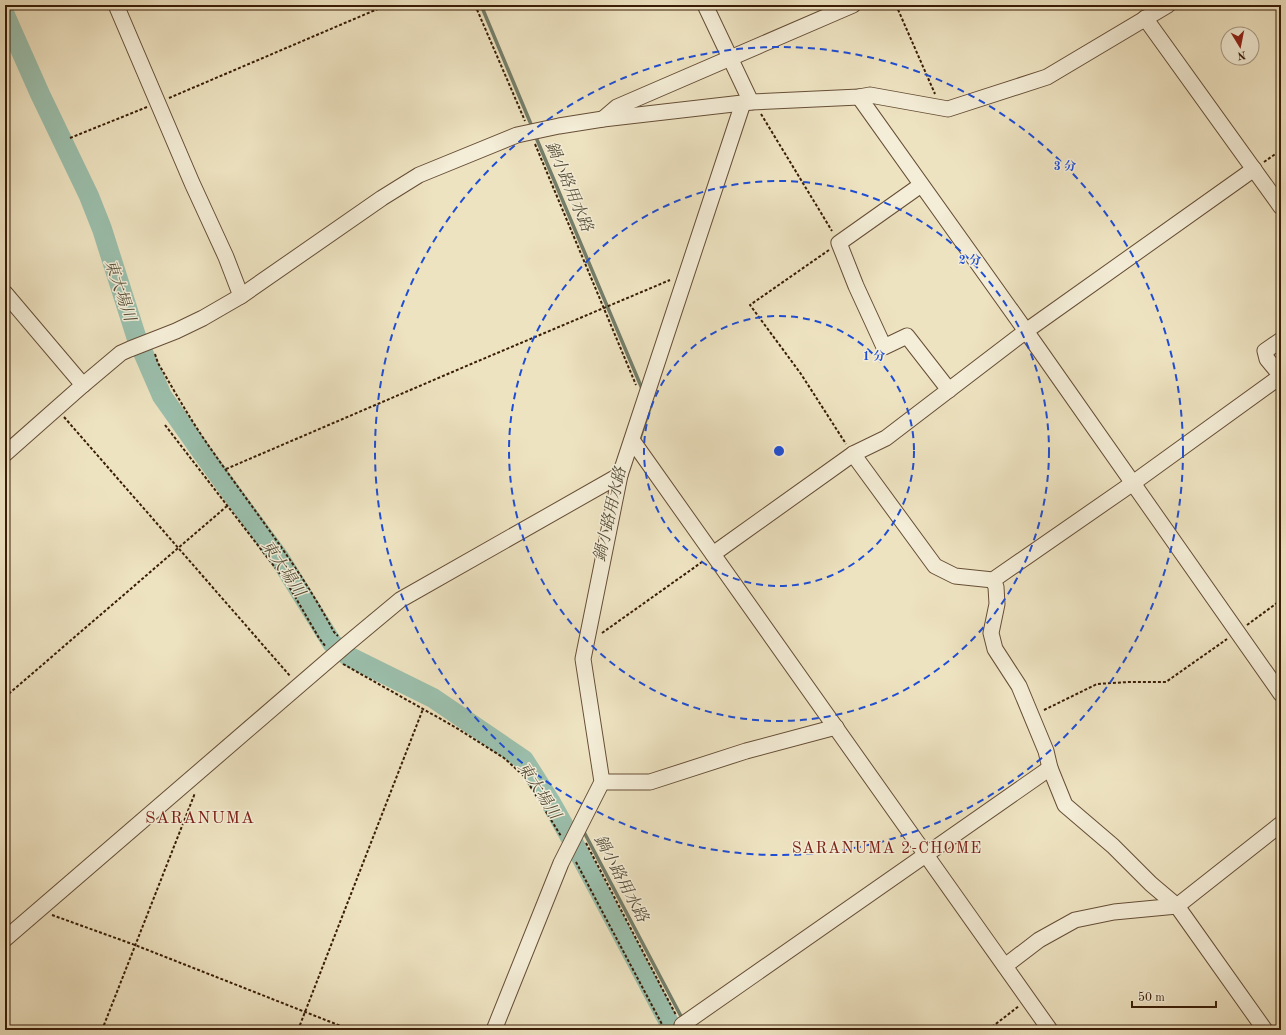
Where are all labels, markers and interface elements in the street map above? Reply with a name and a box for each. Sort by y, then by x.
north arrow [1220,26,1260,66]
text: N [1236,48,1247,61]
water label: 鍋小路用水路 [542,139,597,235]
text: 3 分 [1054,159,1076,173]
text: 2 分 [959,253,981,267]
water label: 東大場川 [101,257,140,325]
text: 1 分 [863,349,885,363]
centre of rings [772,444,786,458]
water label: 鍋小路用水路 [590,464,630,563]
water label: 東大場川 [258,537,310,602]
water label: 東大場川 [514,759,565,824]
district label: SARANUMA [145,810,255,827]
water label: 鍋小路用水路 [591,832,652,926]
district label: SARANUMA 2-CHOME [792,841,982,857]
scale bar [1132,983,1216,1009]
text: 50 m [1138,991,1165,1004]

